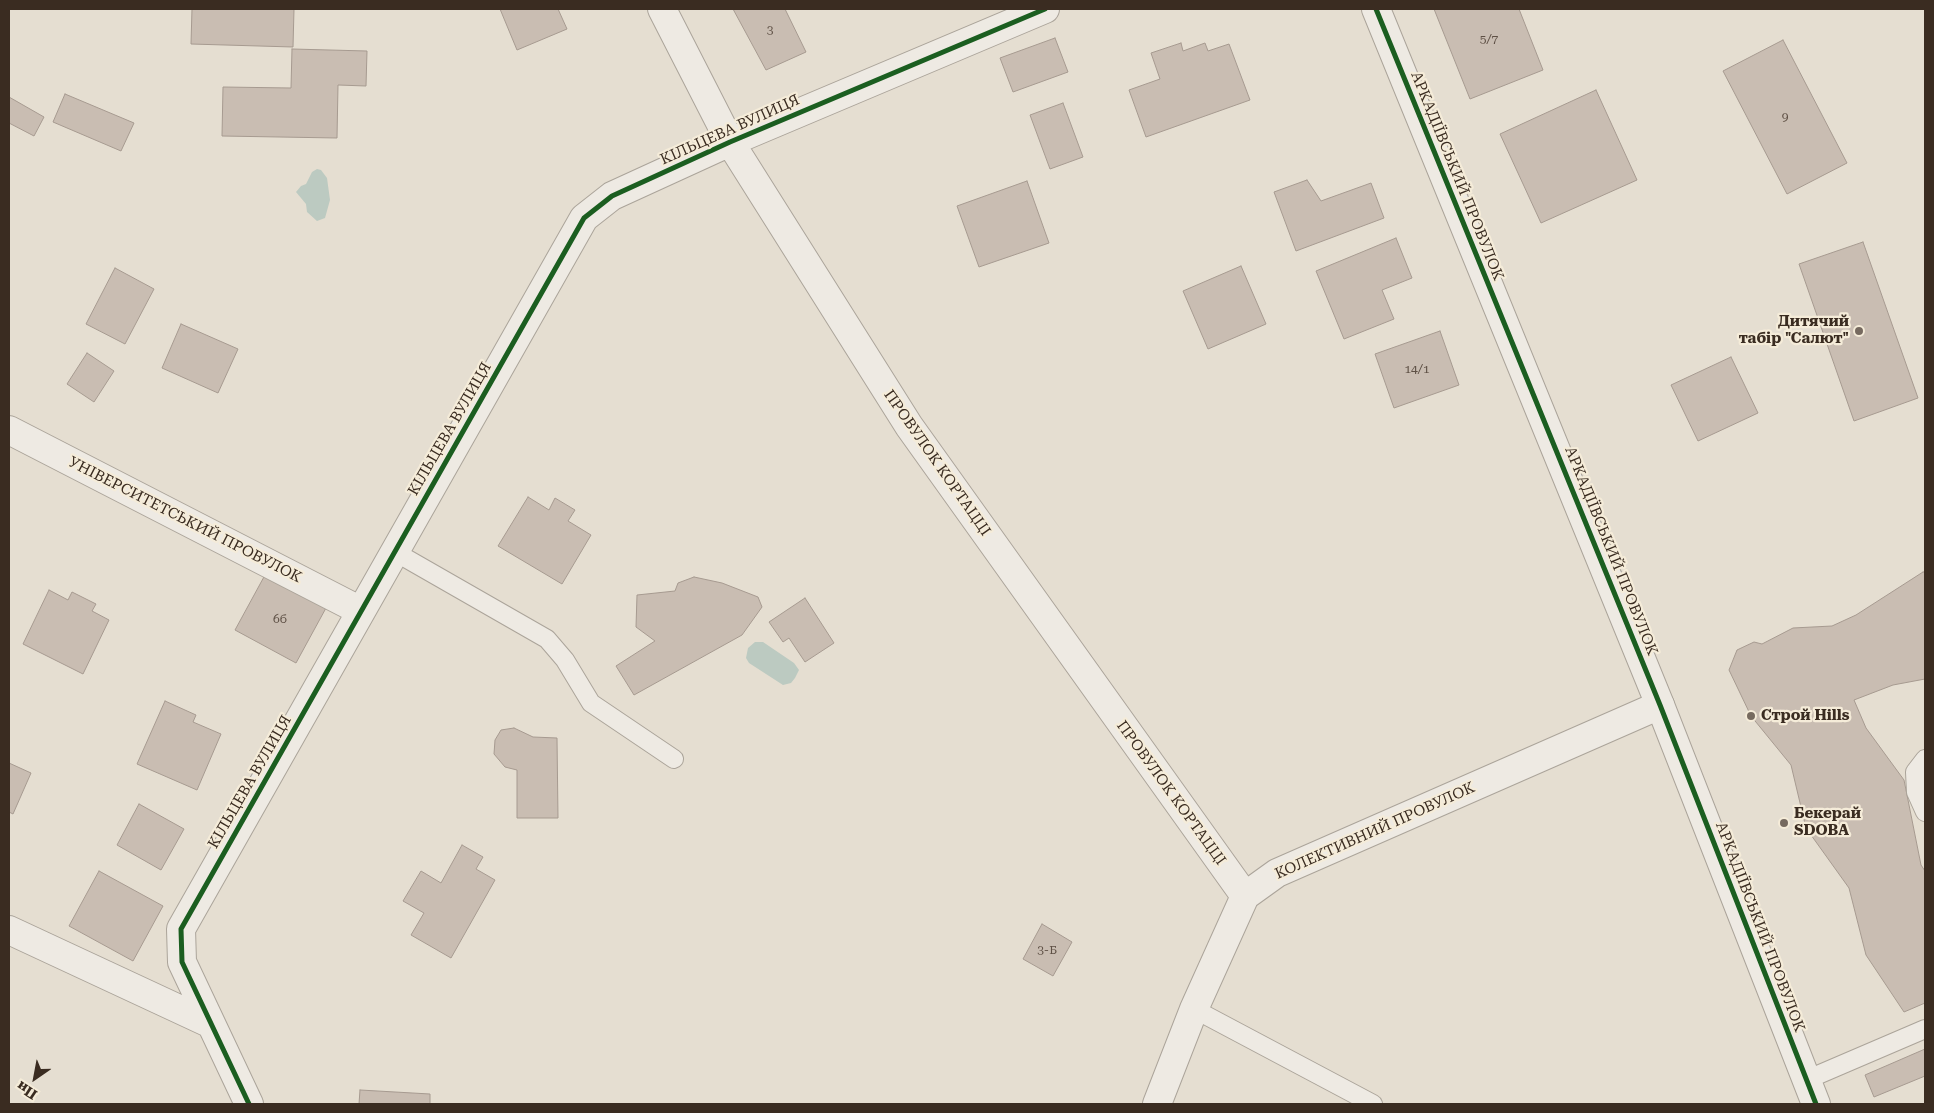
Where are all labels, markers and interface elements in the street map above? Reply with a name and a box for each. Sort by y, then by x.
house number: 3 [767,23,773,37]
house number: 5/7 [1480,32,1498,46]
street label: АРКАДІЇВСЬКИЙ ПРОВУЛОК [1407,69,1507,283]
street label: КІЛЬЦЕВА ВУЛИЦЯ [658,91,802,169]
house number: 9 [1782,110,1788,124]
place label: Дитячий табір "Салют" [1739,313,1849,348]
marker: Дитячий табір "Салют" [1853,325,1865,337]
street label: КІЛЬЦЕВА ВУЛИЦЯ [405,359,495,499]
house number: 14/1 [1404,362,1430,376]
street label: ПРОВУЛОК КОРТАЦЦІ [880,387,994,539]
street label: АРКАДІЇВСЬКИЙ ПРОВУЛОК [1561,444,1661,658]
street label: УНІВЕРСИТЕТСЬКИЙ ПРОВУЛОК [65,453,305,587]
house number: 6б [273,612,287,626]
place label: Строй Hills [1761,707,1849,725]
marker: Строй Hills [1745,710,1757,722]
street label: КІЛЬЦЕВА ВУЛИЦЯ [205,712,295,852]
street label: ПРОВУЛОК КОРТАЦЦІ [1113,717,1229,869]
street label: КОЛЕКТИВНИЙ ПРОВУЛОК [1272,779,1478,883]
place label: Бекерай SDOBA [1794,805,1861,840]
marker: Бекерай SDOBA [1778,817,1790,829]
street label: АРКАДІЇВСЬКИЙ ПРОВУЛОК [1712,819,1808,1035]
house number: 3-Б [1037,943,1057,957]
north arrow [10,1053,60,1103]
text: Пн [14,1078,40,1103]

